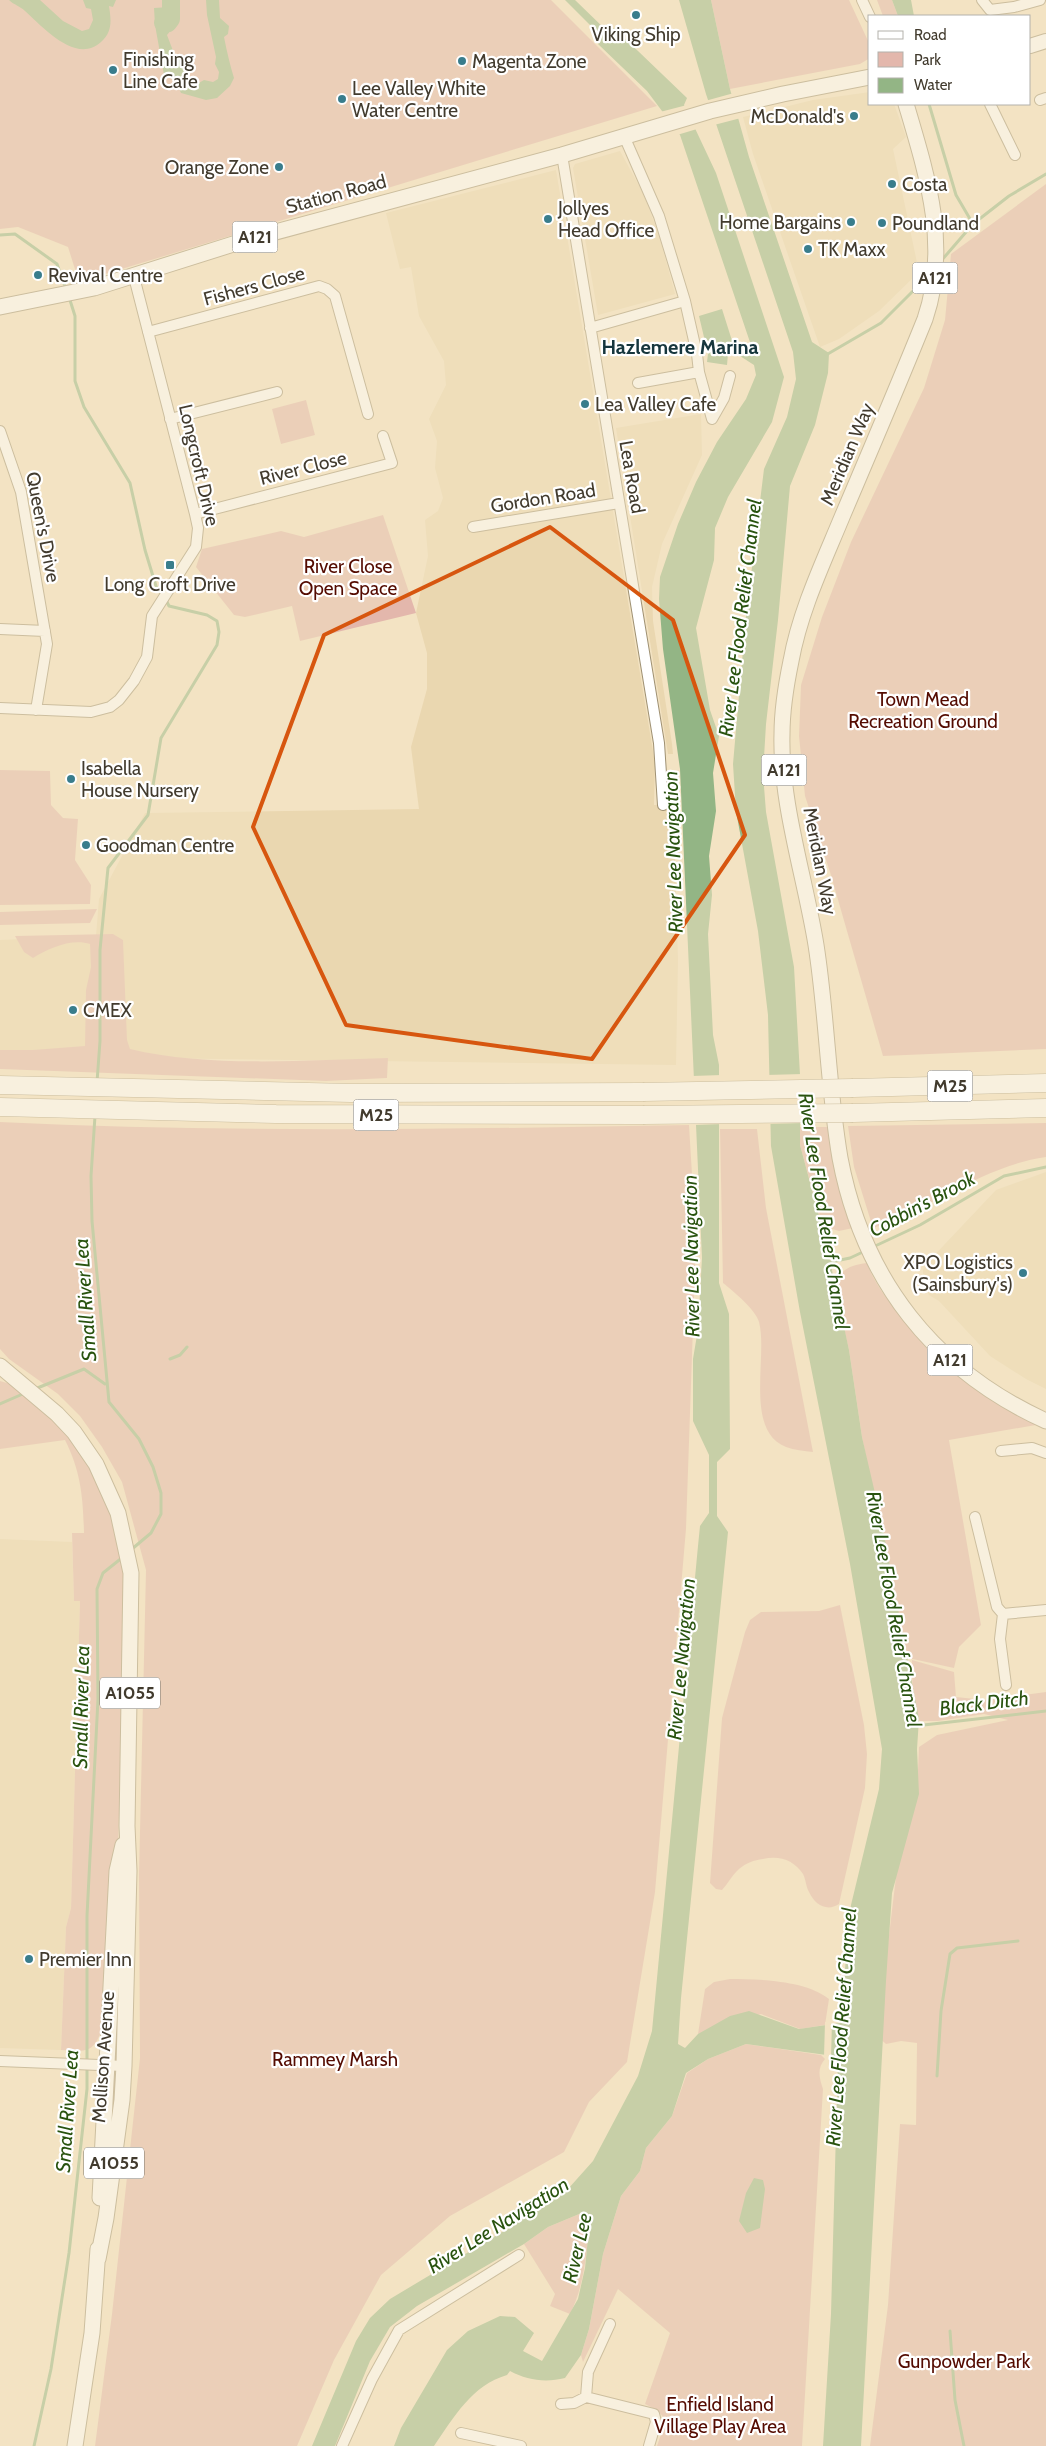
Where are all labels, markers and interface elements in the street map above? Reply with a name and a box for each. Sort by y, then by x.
marker: Viking Ship [630,9,642,21]
legend [868,15,1031,105]
place label: Viking Ship [591,23,681,46]
text: Road [914,26,947,44]
place label: Finishing Line Cafe [123,48,198,93]
place label: Magenta Zone [472,50,587,73]
text: Park [914,51,941,69]
marker: Magenta Zone [456,55,468,67]
marker: Finishing Line Cafe [107,64,119,76]
text: Water [914,76,952,94]
place label: Lee Valley White Water Centre [352,77,486,122]
marker: Lee Valley White Water Centre [336,93,348,105]
place label: McDonald's [751,105,844,128]
marker: McDonald's [848,110,860,122]
place label: Orange Zone [165,156,269,179]
marker: Orange Zone [273,161,285,173]
street label: Station Road [283,170,389,218]
place label: Costa [902,173,947,196]
marker: Costa [886,178,898,190]
place label: Jollyes Head Office [557,197,654,242]
place label: Home Bargains [719,211,841,234]
place label: Poundland [892,212,979,235]
marker: Jollyes Head Office [542,213,554,225]
marker: Home Bargains [845,216,857,228]
marker: Poundland [876,217,888,229]
road number: A121 [232,222,278,252]
place label: TK Maxx [818,238,886,261]
marker: TK Maxx [802,243,814,255]
street label: Fishers Close [201,261,307,311]
road number: A121 [912,262,958,294]
place label: Revival Centre [48,264,163,287]
marker: Revival Centre [32,269,44,281]
district label: Hazlemere Marina [601,335,759,359]
place label: Lea Valley Cafe [595,393,717,416]
marker: Lea Valley Cafe [579,398,591,410]
street label: Meridian Way [815,399,879,509]
street label: Longcroft Drive [174,402,224,528]
street label: Lea Road [614,439,650,515]
street label: River Close [257,446,349,490]
street label: Queen's Drive [21,470,65,584]
street label: Gordon Road [489,478,597,518]
water label: River Lee Flood Relief Channel [714,497,767,738]
park label: River Close Open Space [299,555,398,600]
marker: Long Croft Drive [164,559,176,571]
place label: Long Croft Drive [104,573,236,596]
park label: Town Mead Recreation Ground [848,688,998,733]
road number: A121 [762,754,806,786]
place label: Isabella House Nursery [81,757,199,802]
water label: River Lee Navigation [658,770,688,934]
marker: Isabella House Nursery [65,773,77,785]
street label: Meridian Way [798,805,842,917]
place label: Goodman Centre [96,834,235,857]
marker: Goodman Centre [80,839,92,851]
place label: CMEX [83,999,133,1022]
marker: CMEX [67,1004,79,1016]
road number: M25 [928,1070,972,1102]
water label: River Lee Flood Relief Channel [793,1091,855,1331]
road number: M25 [354,1100,398,1130]
water label: Cobbin's Brook [865,1165,980,1242]
water label: River Lee Navigation [678,1175,704,1337]
water label: Small River Lea [69,1238,101,1362]
place label: XPO Logistics (Sainsbury's) [904,1251,1013,1296]
marker: XPO Logistics (Sainsbury's) [1017,1267,1029,1279]
road number: A121 [928,1344,972,1376]
water label: River Lee Flood Relief Channel [861,1489,927,1729]
water label: River Lee Navigation [662,1577,700,1741]
water label: Small River Lea [68,1645,94,1769]
road number: A1055 [100,1678,160,1709]
water label: Black Ditch [938,1686,1030,1720]
water label: River Lee Flood Relief Channel [821,1906,861,2147]
place label: Premier Inn [39,1948,132,1971]
marker: Premier Inn [23,1953,35,1965]
street label: Mollison Avenue [87,1990,119,2124]
park label: Rammey Marsh [272,2048,398,2071]
water label: Small River Lea [51,2049,83,2173]
road number: A1055 [84,2148,144,2178]
water label: River Lee Navigation [423,2172,573,2278]
water label: River Lee [557,2211,597,2285]
park label: Gunpowder Park [898,2350,1031,2373]
park label: Enfield Island Village Play Area [654,2393,786,2438]

